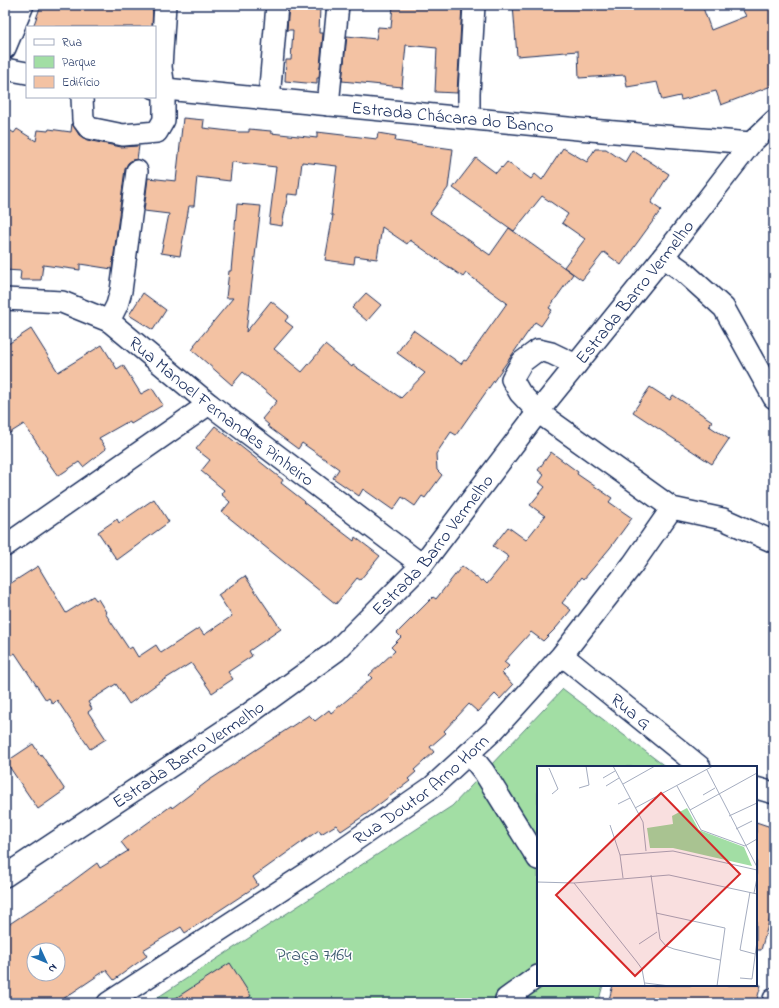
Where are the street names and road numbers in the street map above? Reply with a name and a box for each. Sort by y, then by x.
street label: Estrada Chácara do Banco [350,96,555,142]
street label: Estrada Barro Vermelho [570,216,702,371]
street label: Rua Manoel Fernandes Pinheiro [122,331,319,494]
street label: Estrada Barro Vermelho [367,470,501,623]
street label: Rua G [604,688,656,737]
street label: Estrada Barro Vermelho [108,696,271,816]
street label: Rua Doutor Arno Horn [349,730,496,853]

